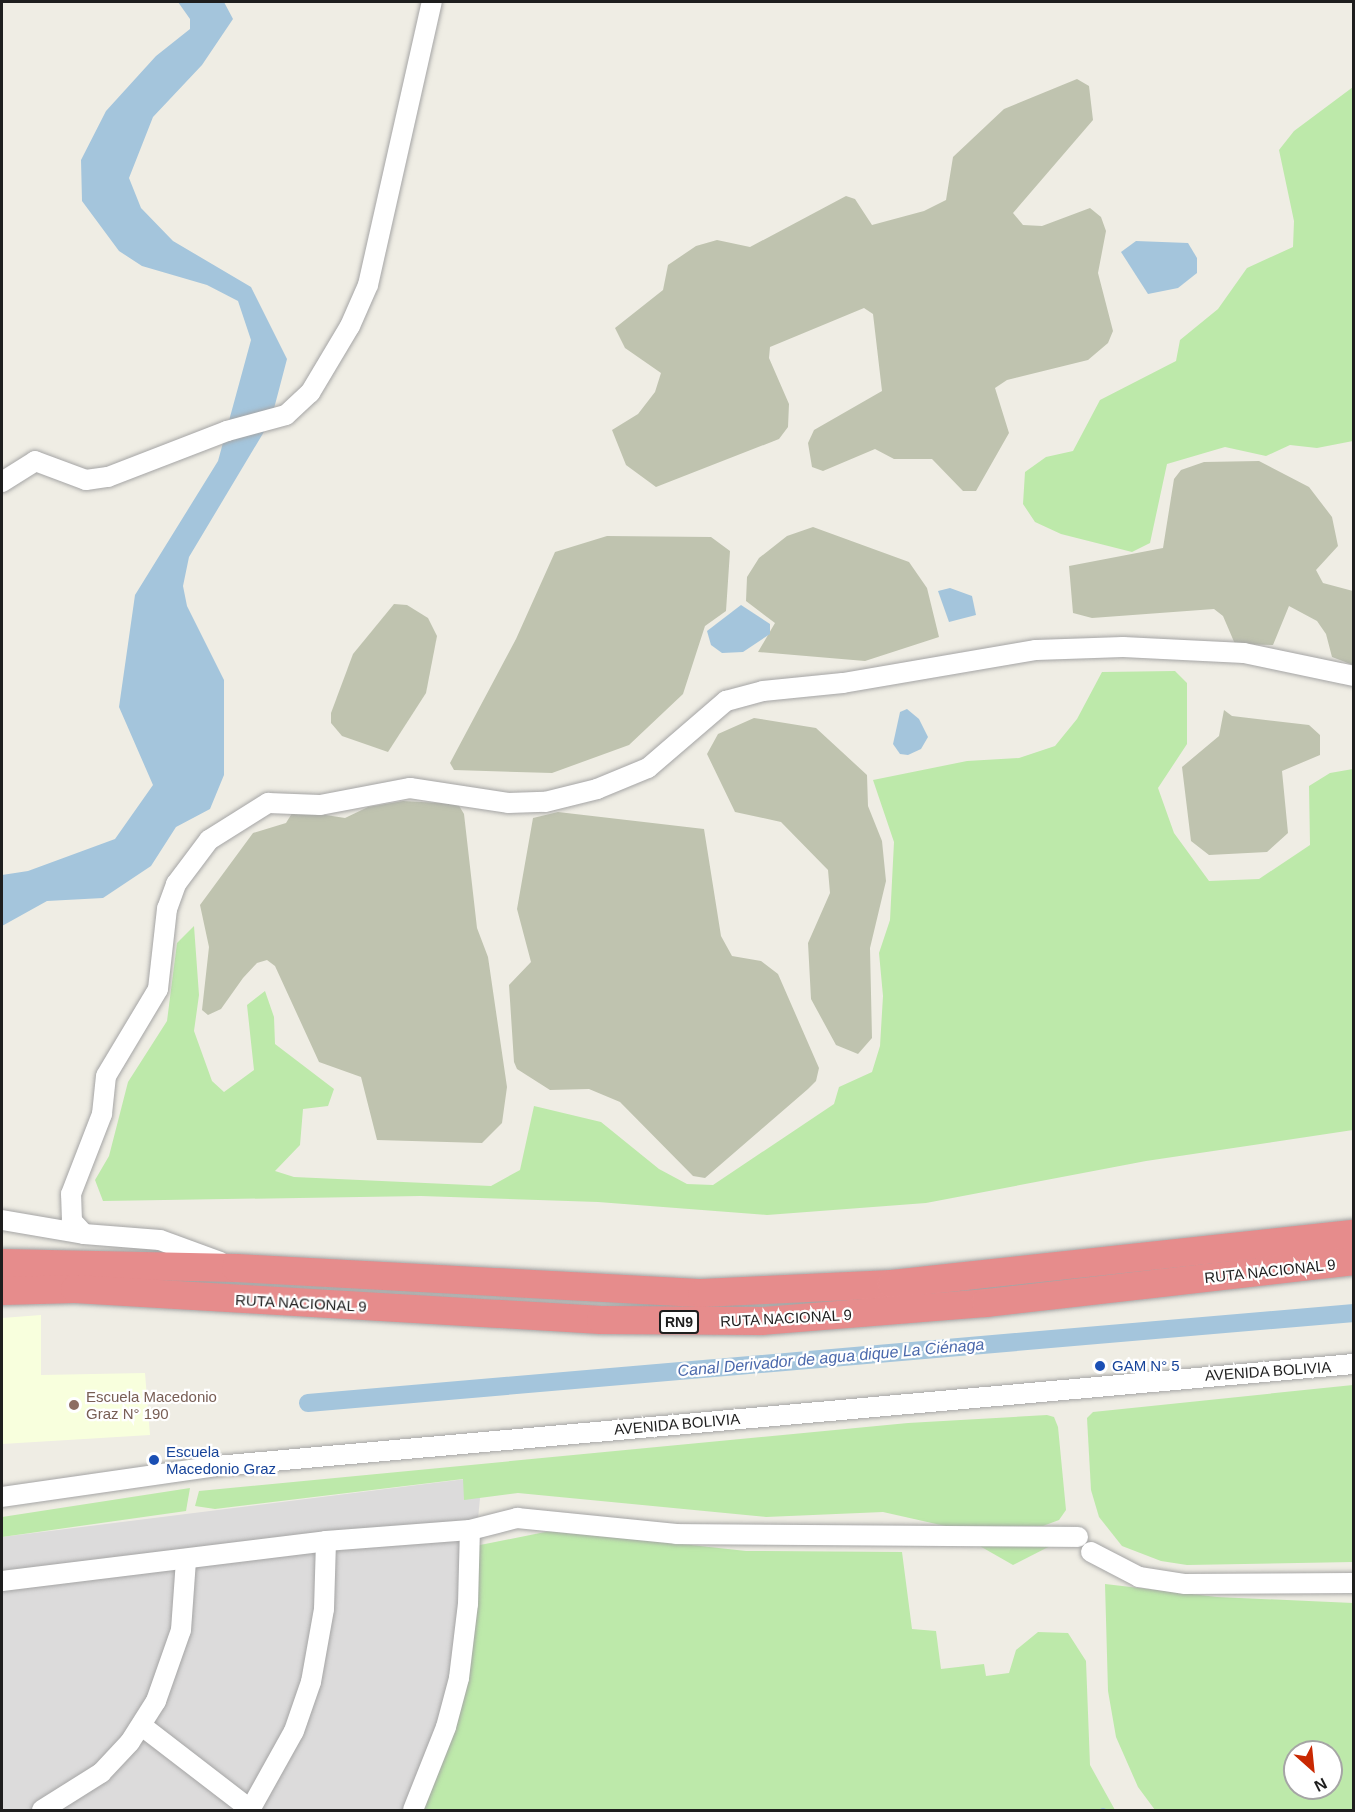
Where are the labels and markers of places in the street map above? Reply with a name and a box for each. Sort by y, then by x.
place label: GAM N° 5 [1112,1357,1180,1375]
marker: GAM N° 5 [1093,1359,1107,1373]
place label: Escuela Macedonio Graz N° 190 [86,1387,217,1422]
marker: Escuela Macedonio Graz N° 190 [67,1398,81,1412]
place label: Escuela Macedonio Graz [166,1442,276,1477]
marker: Escuela Macedonio Graz [147,1453,161,1467]

